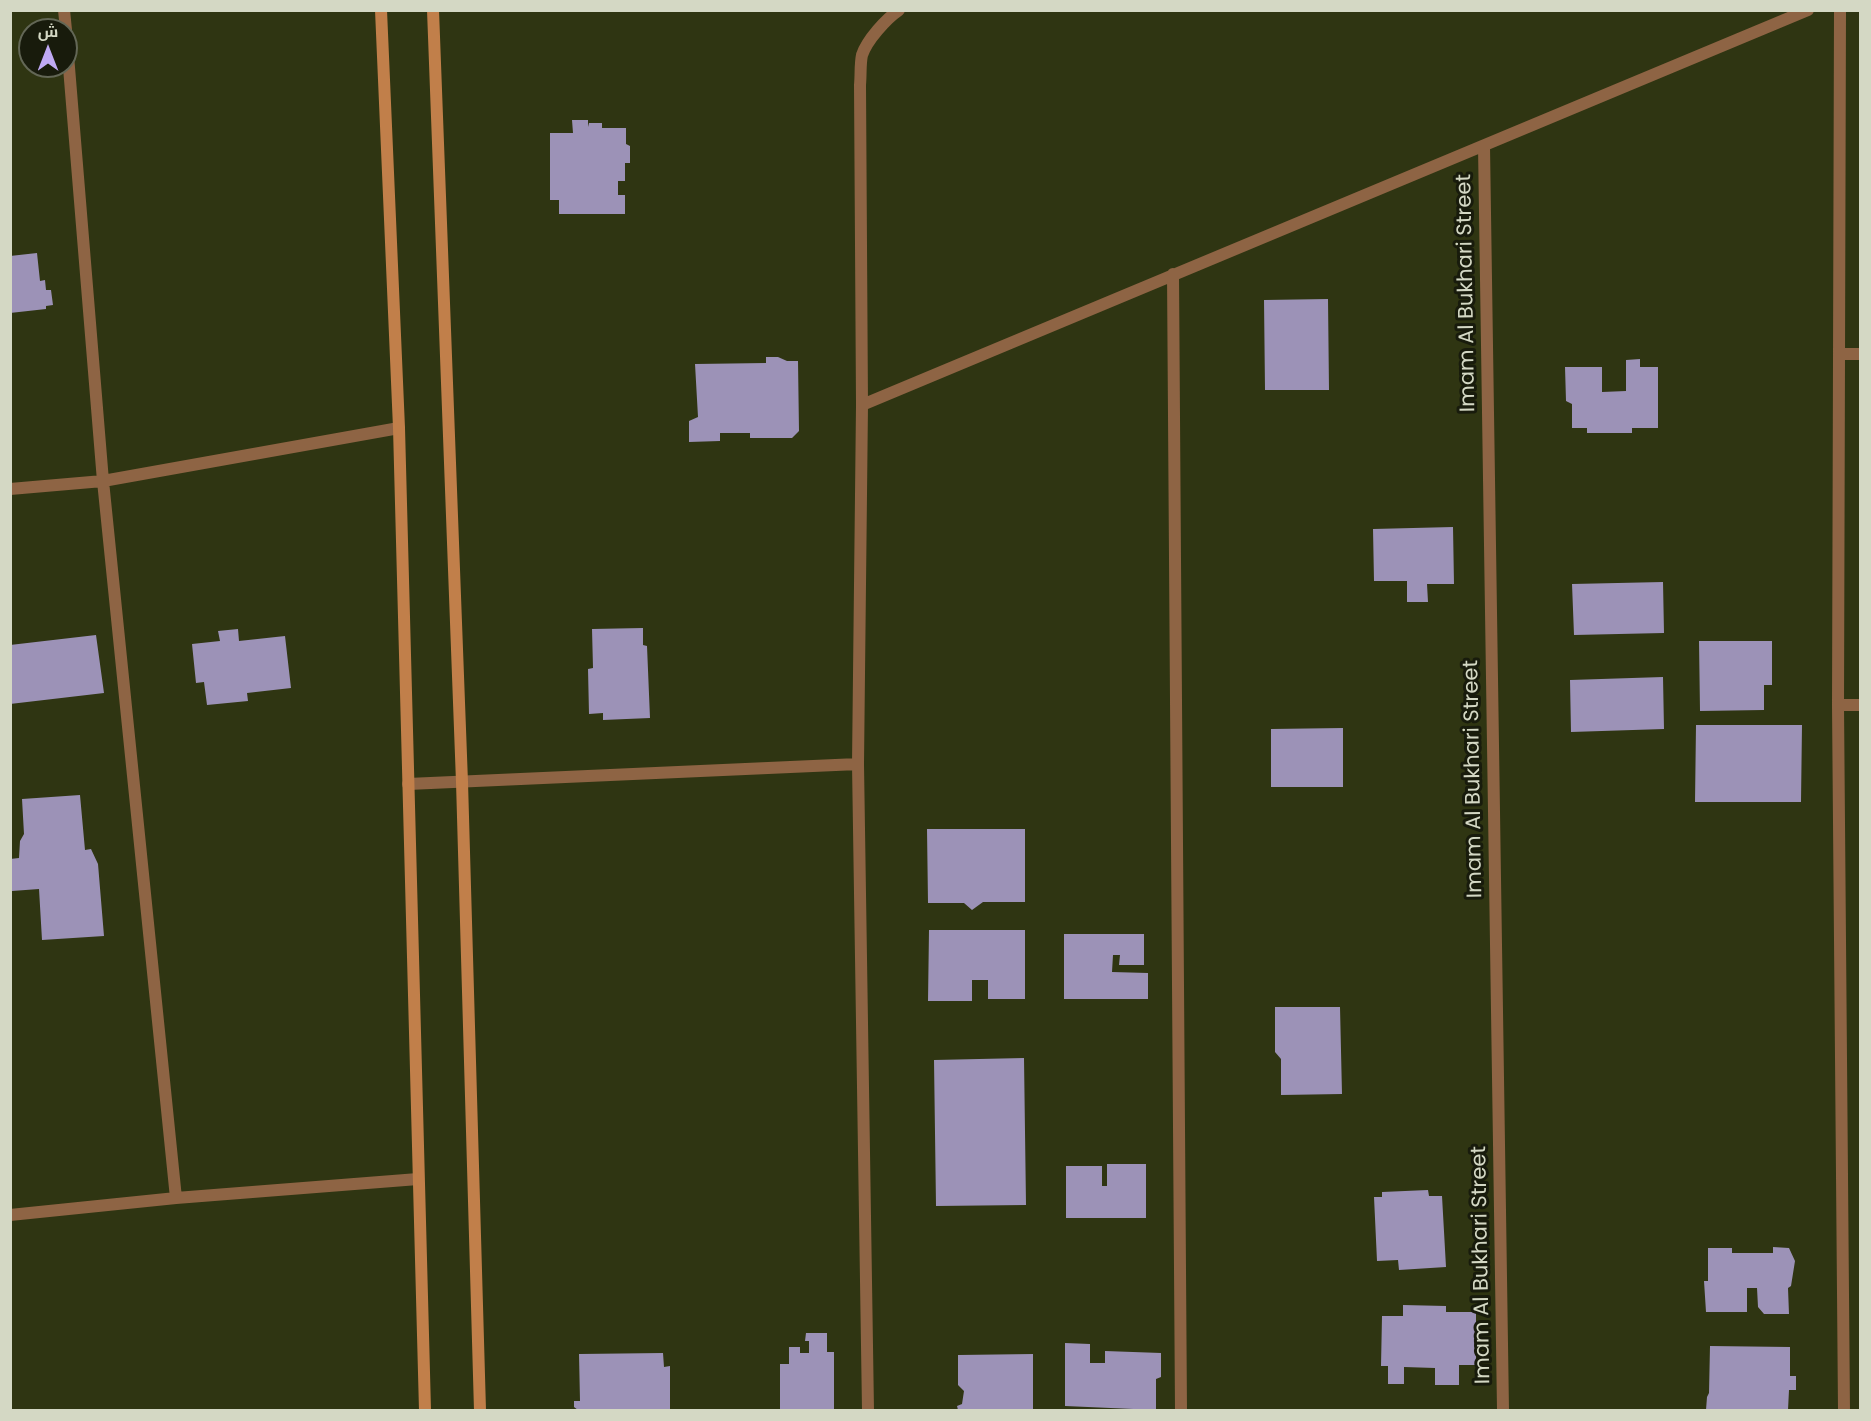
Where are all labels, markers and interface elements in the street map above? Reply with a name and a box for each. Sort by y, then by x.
north arrow [18,18,78,78]
text: ش [38,20,58,43]
street label: Imam Al Bukhari Street [1452,174,1482,412]
street label: Imam Al Bukhari Street [1459,660,1489,898]
street label: Imam Al Bukhari Street [1467,1146,1497,1384]

